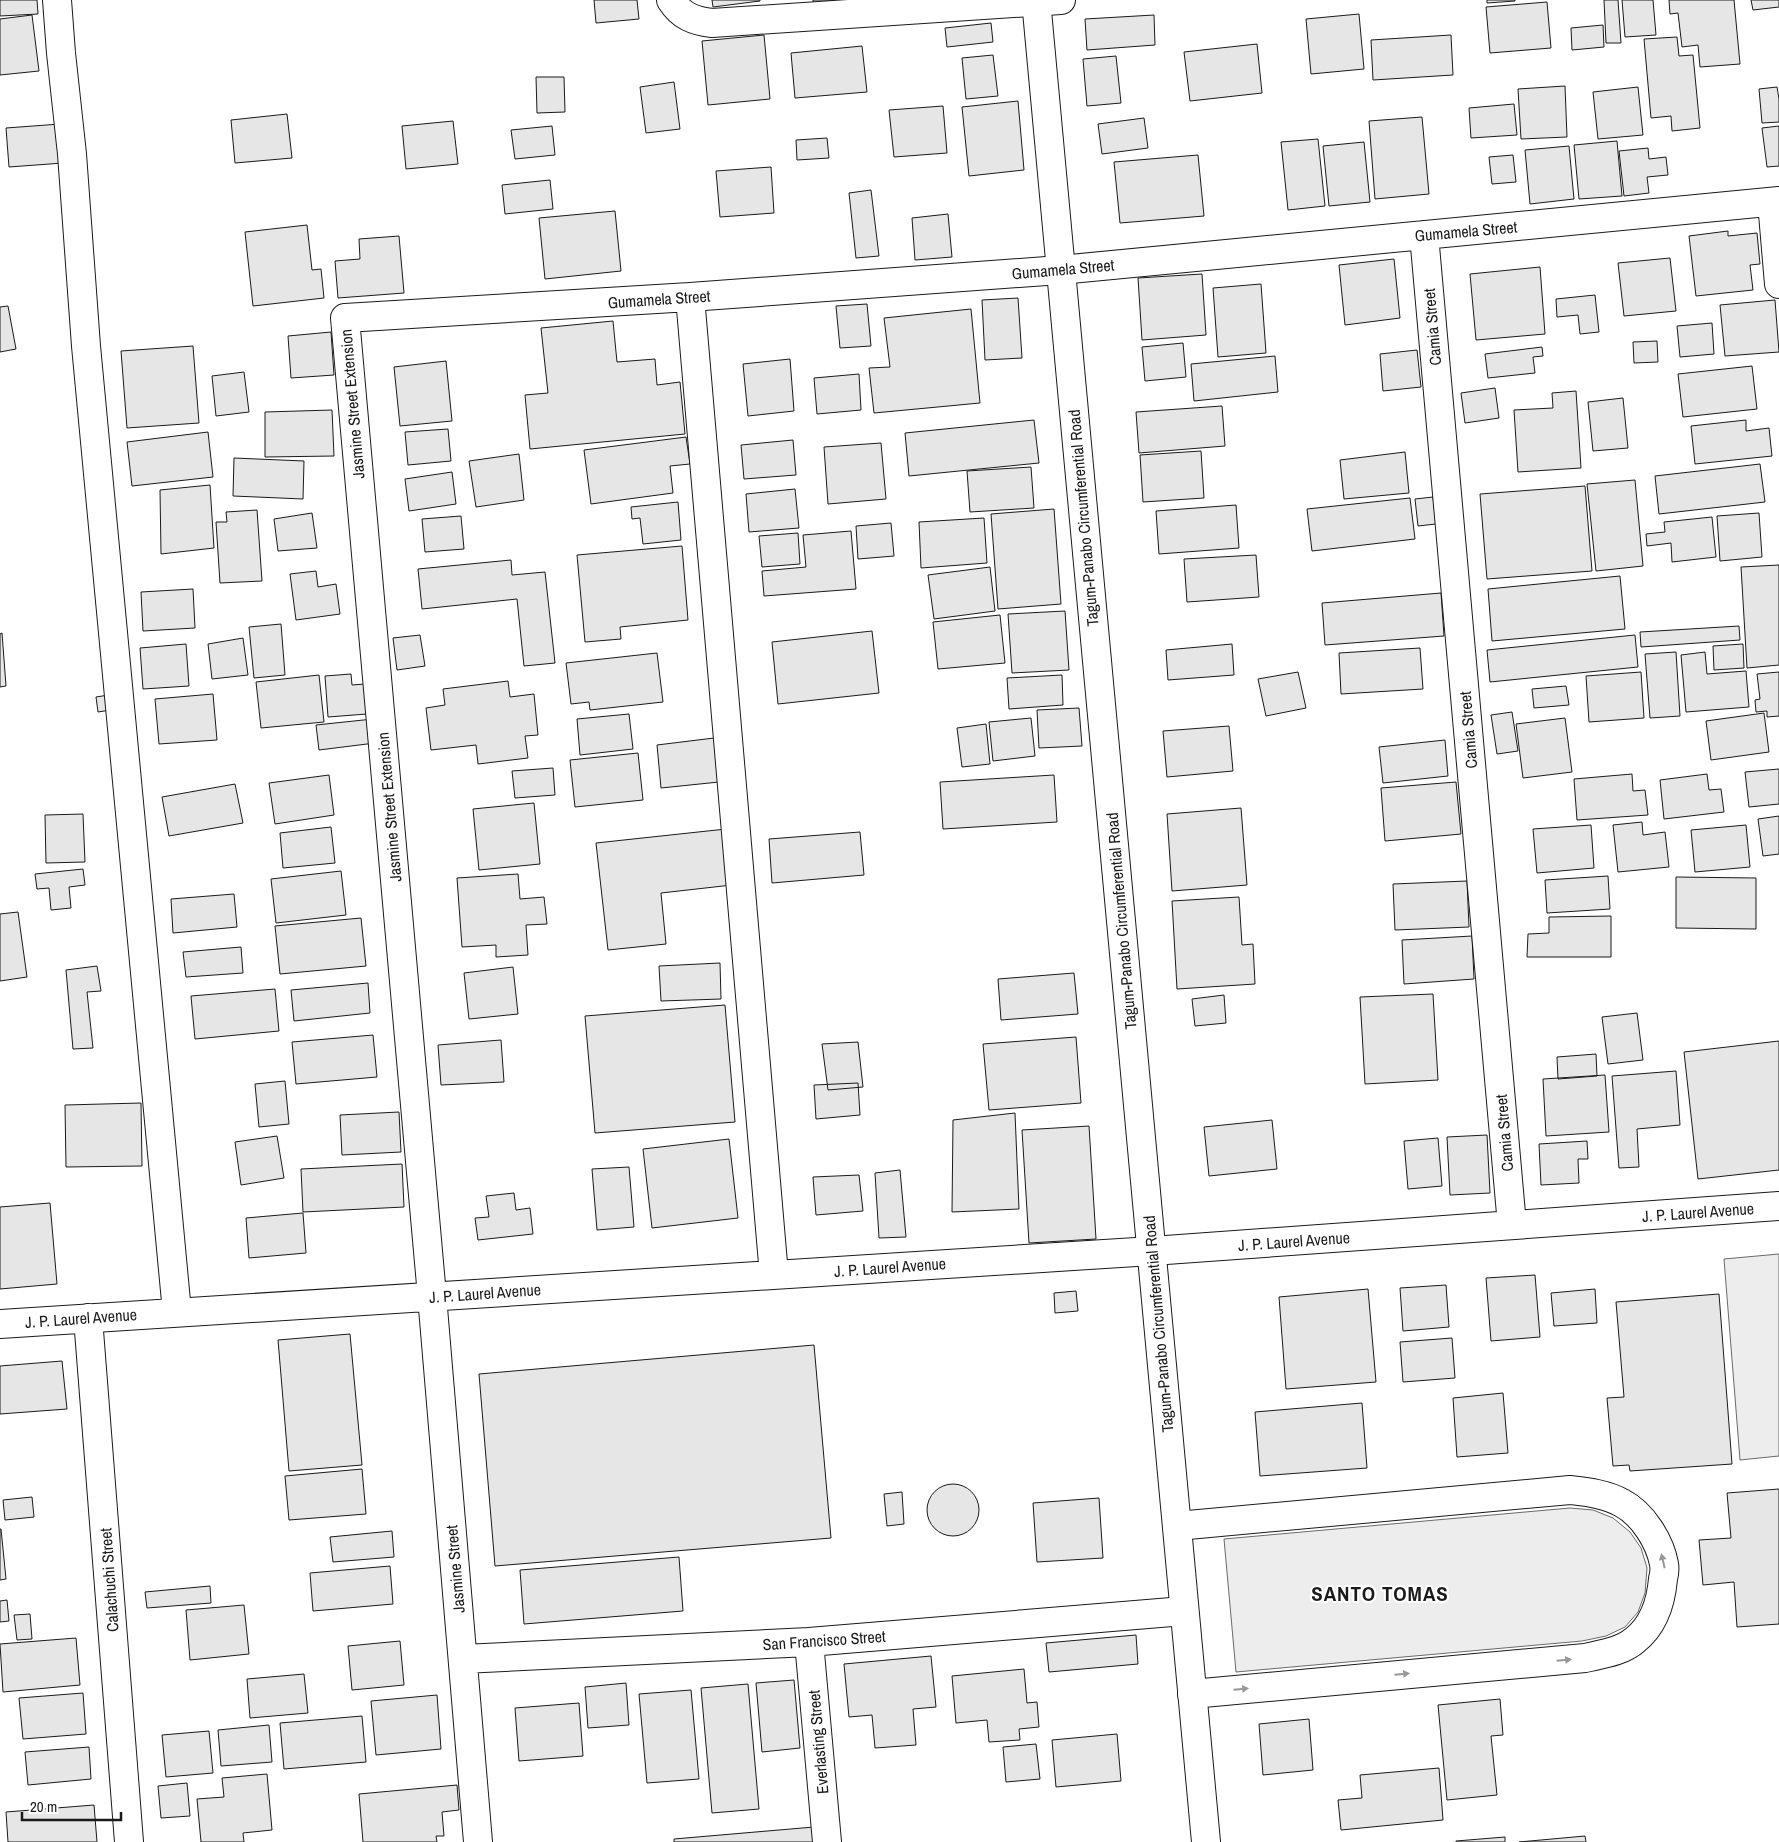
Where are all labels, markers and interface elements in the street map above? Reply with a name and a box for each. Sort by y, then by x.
street label: Gumamela Street [1414,216,1519,246]
street label: Gumamela Street [1011,254,1116,284]
street label: Gumamela Street [607,284,711,314]
street label: Camia Street [1418,287,1446,366]
street label: Jasmine Street Extension [334,328,370,480]
street label: Tagum-Panabo Circumferential Road [1063,409,1103,627]
street label: Camia Street [1454,690,1482,769]
street label: Jasmine Street Extension [371,731,407,883]
street label: Tagum-Panabo Circumferential Road [1101,812,1141,1030]
street label: Camia Street [1490,1093,1518,1172]
street label: J. P. Laurel Avenue [1641,1197,1755,1227]
street label: Tagum-Panabo Circumferential Road [1138,1215,1178,1433]
street label: J. P. Laurel Avenue [1237,1226,1351,1256]
street label: J. P. Laurel Avenue [833,1252,947,1282]
street label: J. P. Laurel Avenue [428,1278,542,1308]
street label: J. P. Laurel Avenue [24,1303,138,1333]
street label: Jasmine Street [440,1524,470,1614]
street label: Calachuchi Street [94,1527,124,1633]
one-way arrow [1658,1553,1666,1569]
district label: SANTO TOMAS [1311,1579,1449,1608]
street label: San Francisco Street [762,1625,887,1655]
one-way arrow [1557,1655,1573,1663]
one-way arrow [1395,1670,1411,1678]
one-way arrow [1233,1685,1249,1693]
street label: Everlasting Street [802,1689,834,1795]
scale bar [22,1790,121,1822]
text: 20 m [30,1796,57,1817]

